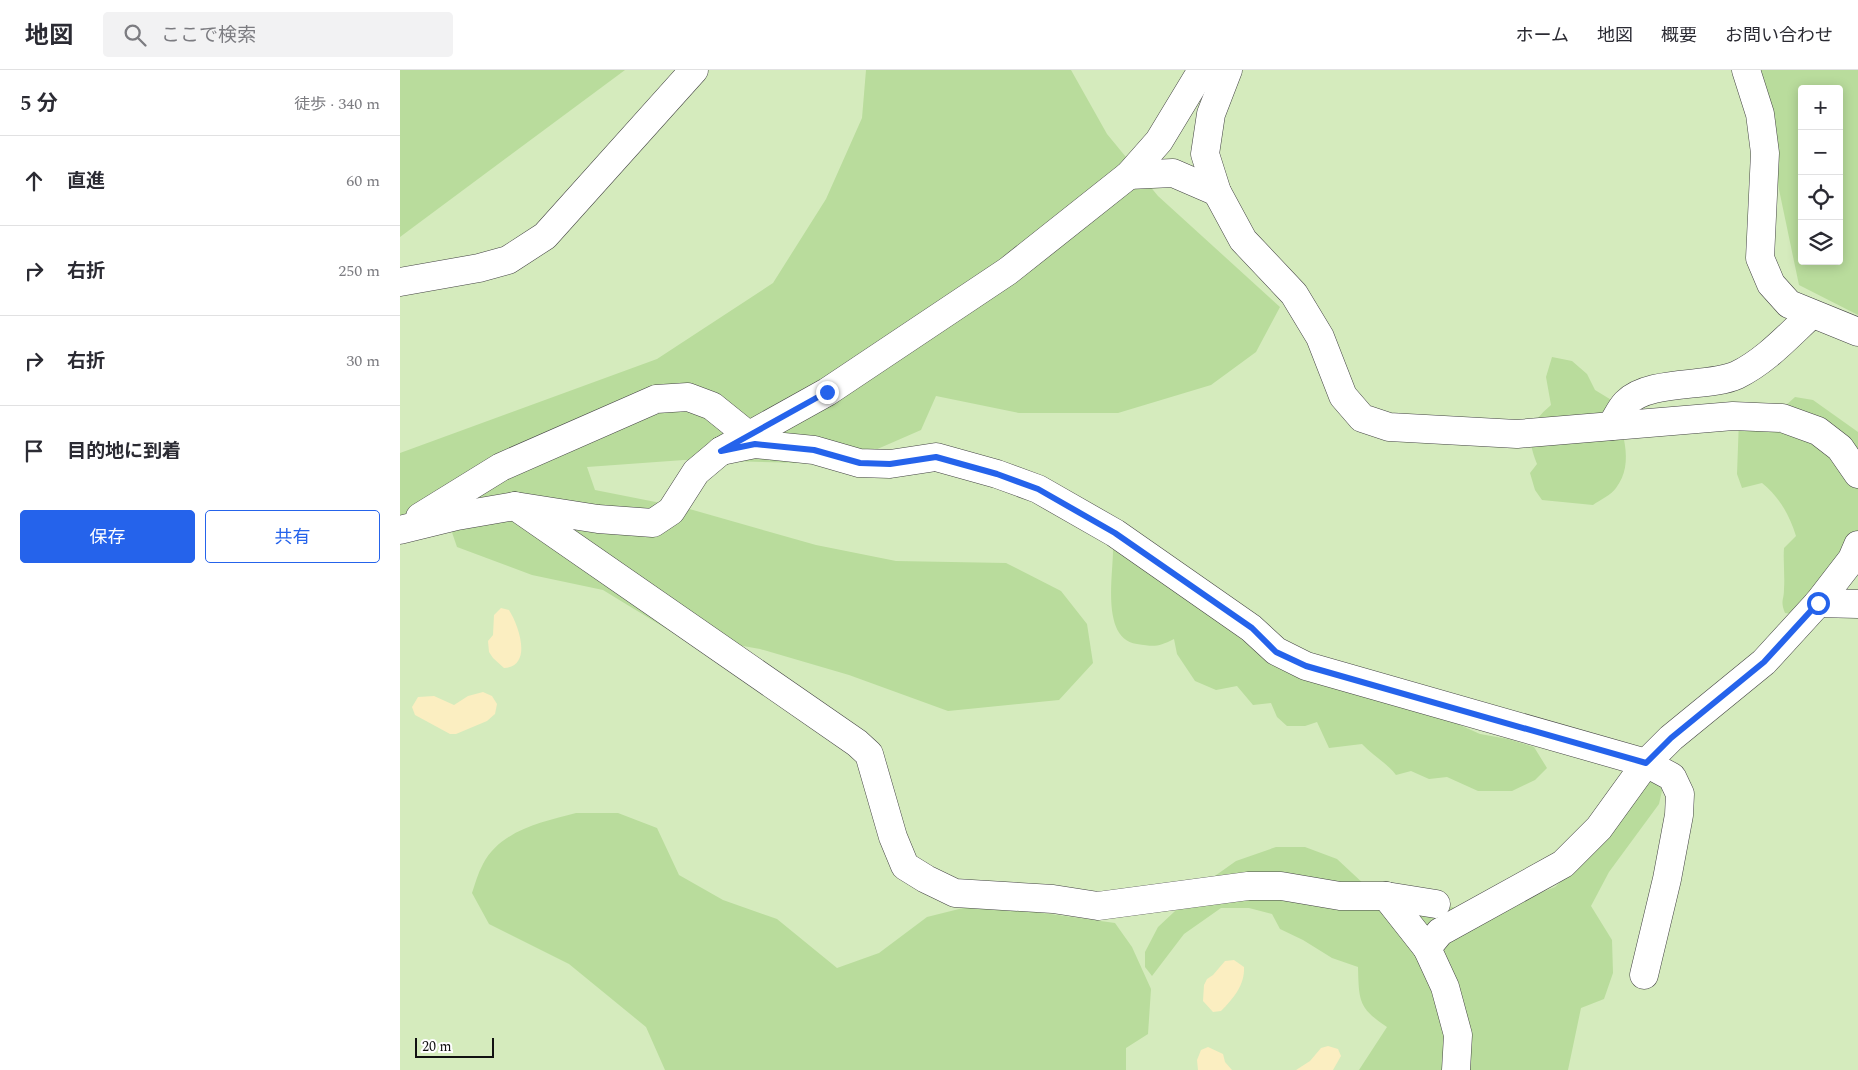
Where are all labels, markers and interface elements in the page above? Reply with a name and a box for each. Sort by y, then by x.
search box [103,12,453,57]
text: 地図 [25,18,73,54]
icon: search [121,21,149,49]
text: ここで検索 [161,21,256,50]
text: ホーム [1516,22,1569,49]
text: 地図 [1597,22,1633,49]
text: 概要 [1661,22,1697,49]
text: お問い合わせ [1725,22,1833,49]
map controls [1798,85,1843,265]
button: + [1798,85,1843,130]
text: 5 分 [20,88,58,120]
text: 徒歩 · 340 m [294,92,380,116]
button: − [1798,130,1843,175]
icon: ahead [20,167,48,195]
text: 直進 [67,167,105,196]
text: 60 m [346,169,380,193]
button: locate [1798,175,1843,220]
button: layers [1798,220,1843,265]
icon: right [20,257,48,285]
text: 右折 [67,257,105,286]
text: 250 m [338,259,380,283]
icon: right [20,347,48,375]
text: 右折 [67,347,105,376]
text: 30 m [346,349,380,373]
route end [816,381,839,404]
icon: arrive [20,437,48,465]
text: 目的地に到着 [67,437,181,466]
button: 保存 [20,510,195,563]
button: 共有 [205,510,380,563]
route start [1807,592,1830,615]
scale bar [415,1035,494,1058]
text: 20 m [422,1036,452,1057]

